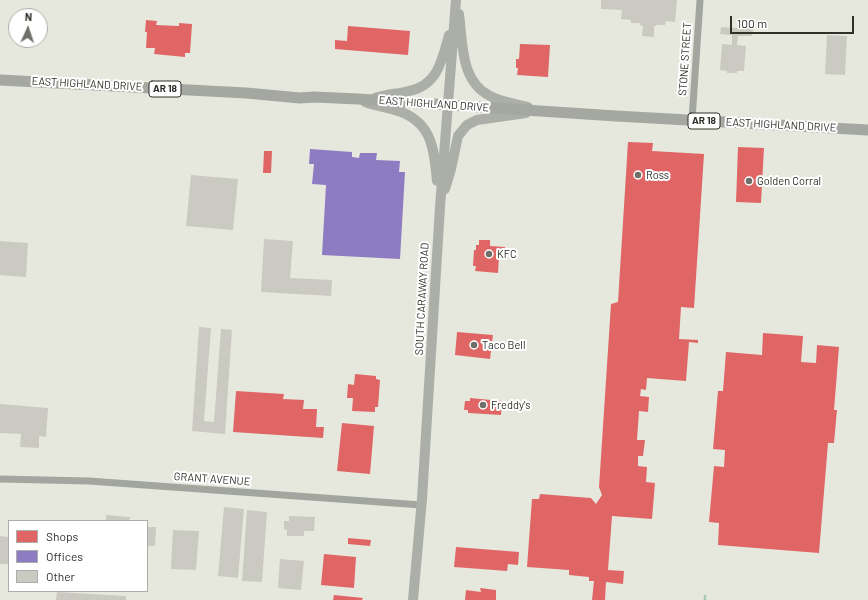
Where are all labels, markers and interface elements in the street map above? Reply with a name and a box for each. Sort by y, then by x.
north arrow [8,8,48,48]
scale bar [732,8,856,34]
text: N [25,10,33,23]
text: 100 m [737,16,767,30]
street label: STONE STREET [676,22,694,96]
street label: EAST HIGHLAND DRIVE [31,75,143,93]
road number: AR 18 [149,81,181,97]
street label: EAST HIGHLAND DRIVE [378,94,490,114]
road number: AR 18 [688,113,720,129]
street label: EAST HIGHLAND DRIVE [725,116,837,134]
place label: Ross [646,168,669,182]
marker: Ross [633,170,643,180]
place label: Golden Corral [757,174,821,188]
marker: Golden Corral [744,176,754,186]
street label: SOUTH CARAWAY ROAD [412,242,432,356]
place label: KFC [497,247,517,261]
marker: KFC [484,249,494,259]
place label: Taco Bell [482,338,525,352]
marker: Taco Bell [469,340,479,350]
place label: Freddy's [491,398,530,412]
marker: Freddy's [478,400,488,410]
street label: GRANT AVENUE [173,470,251,488]
legend [8,520,148,592]
text: Shops [46,529,78,543]
text: Offices [46,549,83,563]
text: Other [46,569,75,583]

